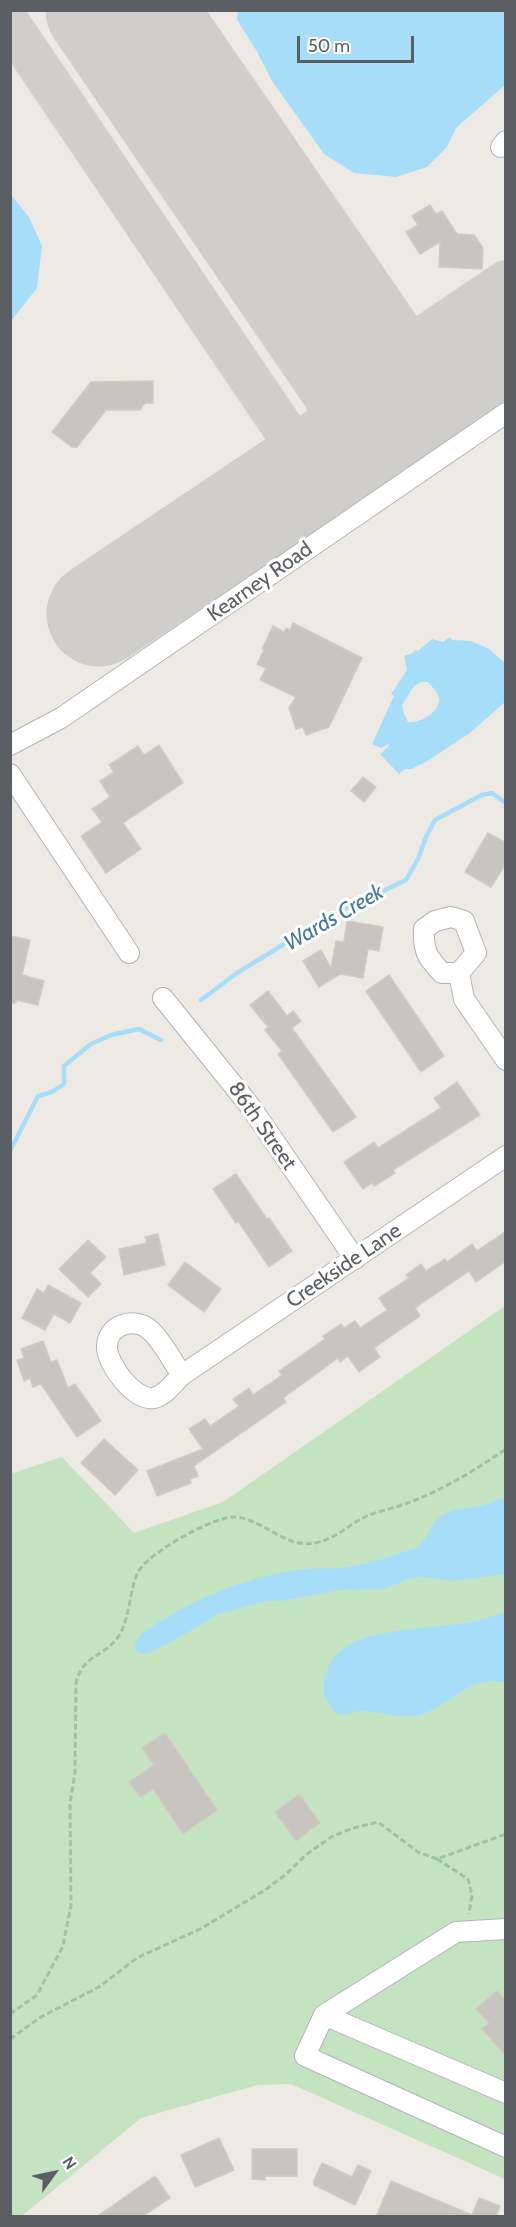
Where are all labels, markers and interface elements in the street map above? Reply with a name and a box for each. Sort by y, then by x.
scale bar [300,24,417,62]
text: 50 m [308,35,350,57]
street label: Kearney Road [203,537,317,627]
water label: Wards Creek [280,879,388,957]
street label: 86th Street [222,1077,302,1175]
street label: Creekside Lane [282,1218,406,1314]
north arrow [24,2143,84,2203]
text: N [58,2153,81,2173]

